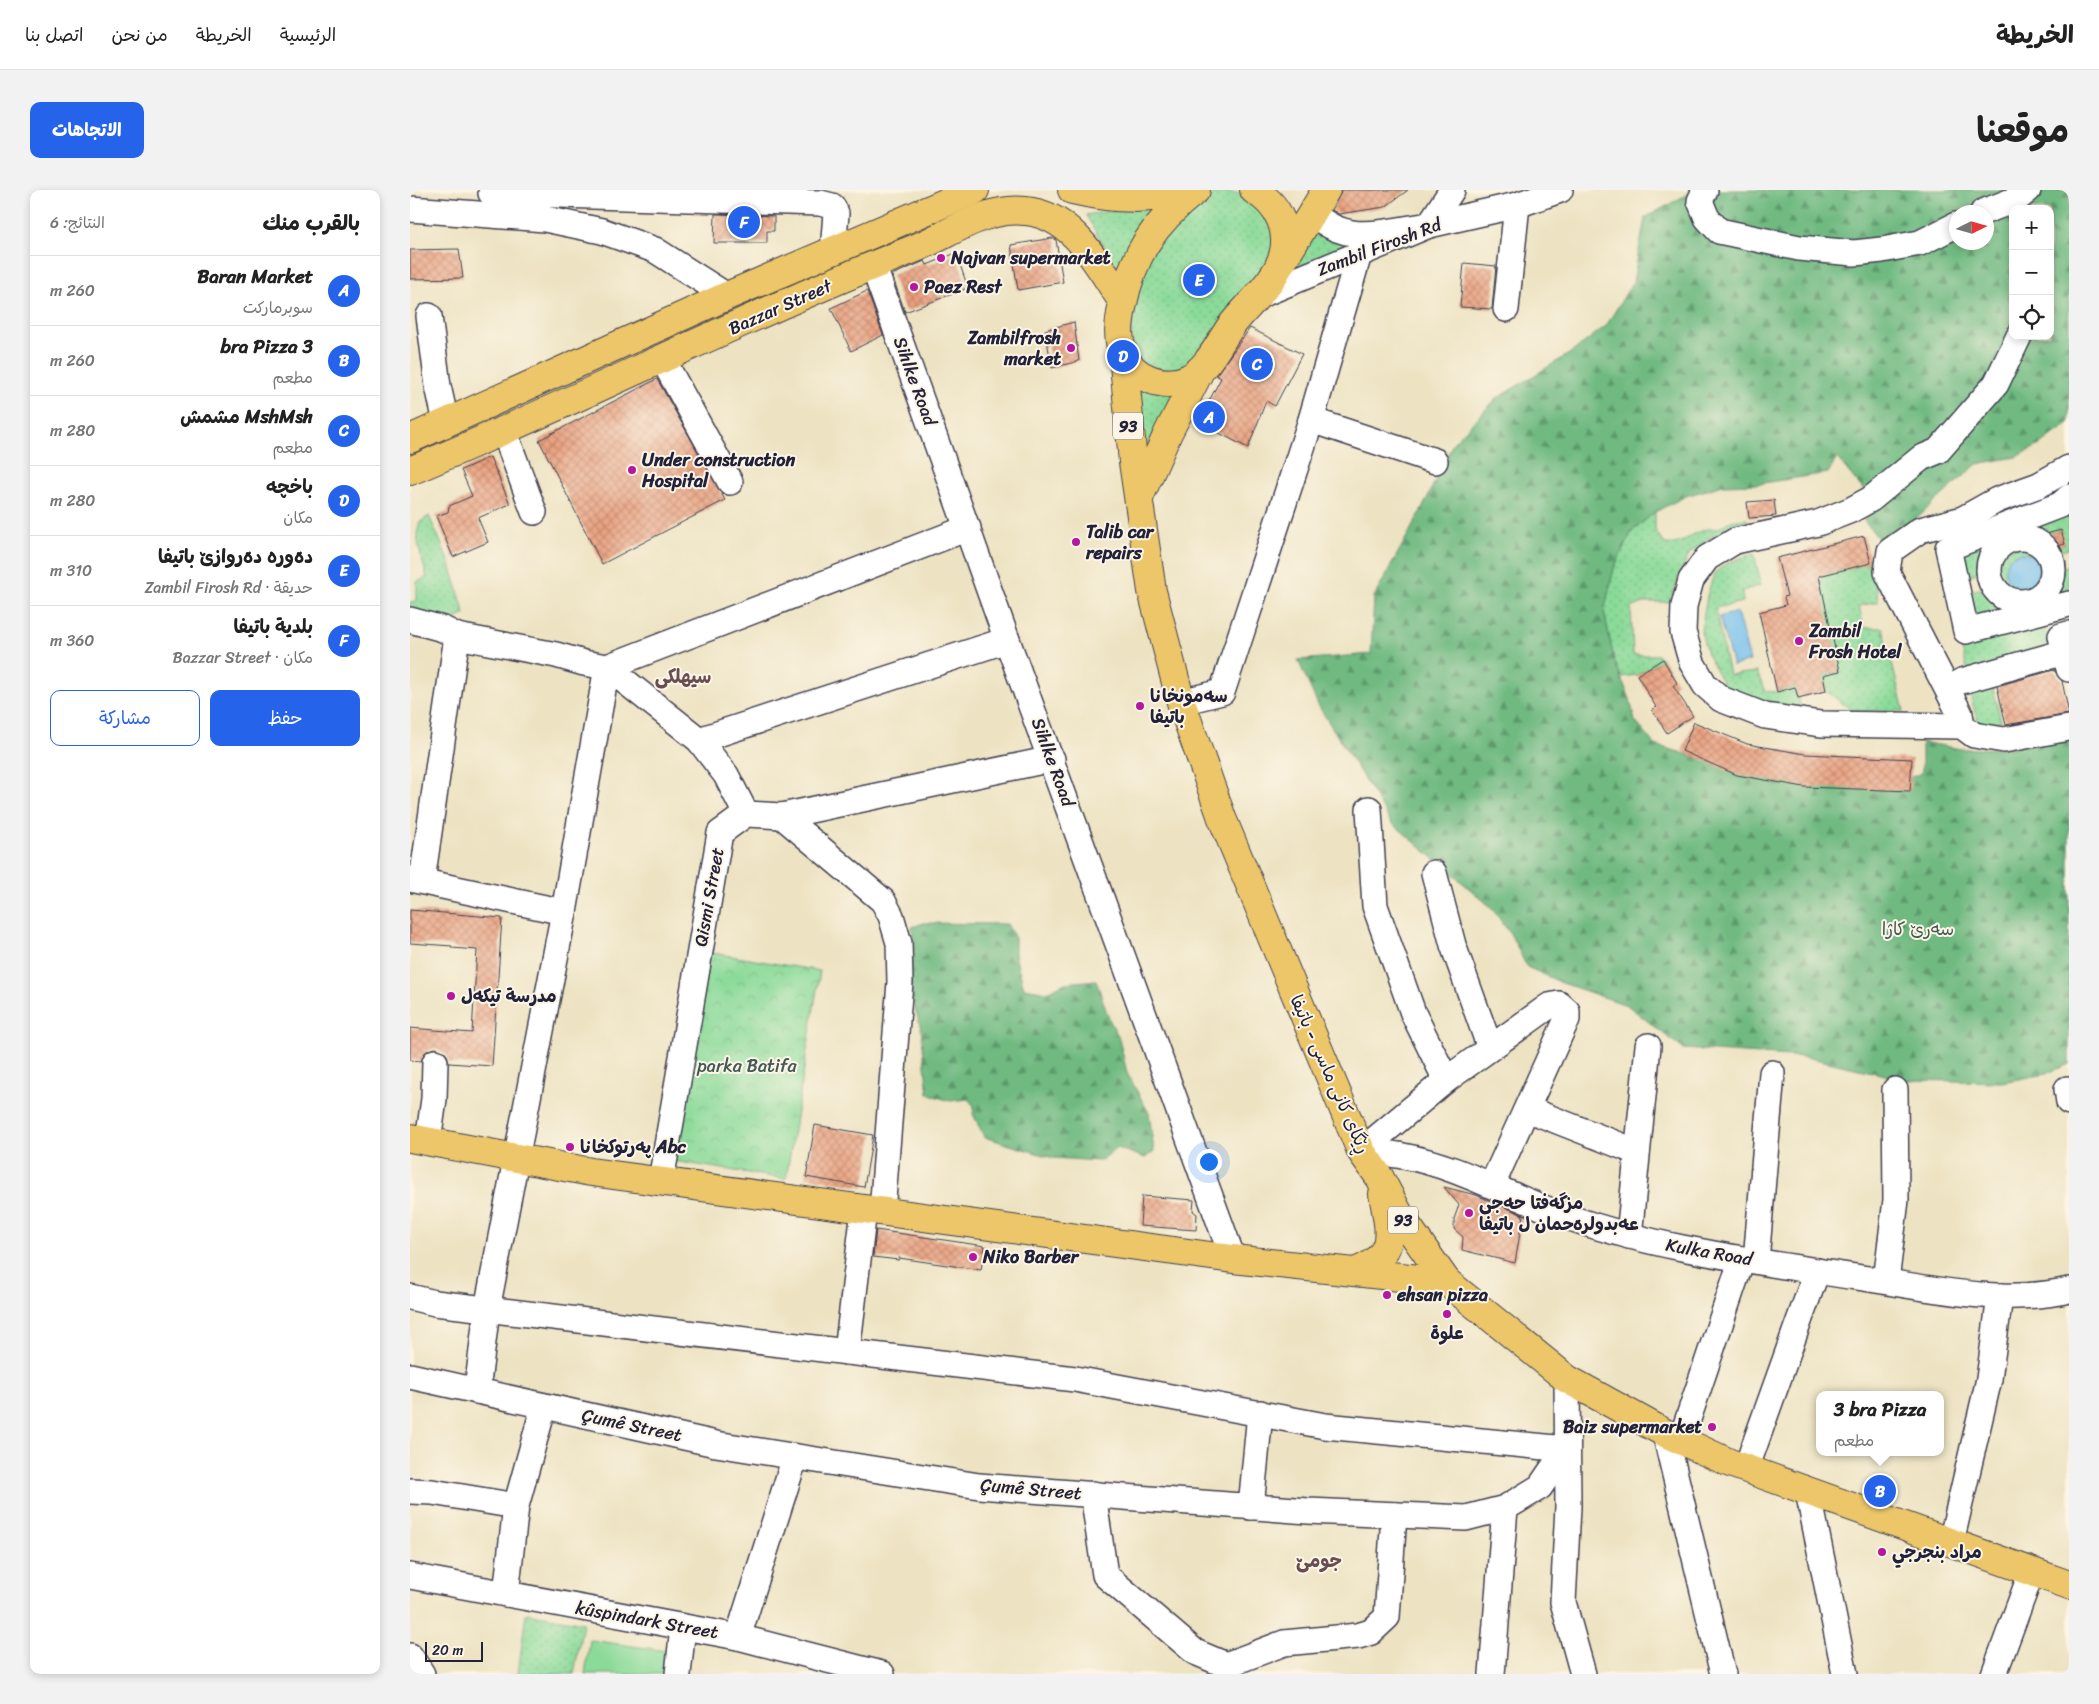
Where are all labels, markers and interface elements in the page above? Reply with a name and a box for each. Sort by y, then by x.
text: الخريطة [1996,14,2074,56]
text: اتصل بنا [25,19,84,51]
text: من نحن [112,19,168,51]
text: الخريطة [196,19,252,51]
text: الرئيسية [280,19,336,51]
text: موقعنا [1976,99,2069,161]
button: الاتجاهات [30,102,144,158]
pin: F [728,203,760,241]
text: بالقرب منك [262,204,360,242]
north arrow [1949,205,1994,250]
map controls [2009,205,2054,340]
button: + [2009,205,2054,250]
text: النتائج: 6 [50,208,105,237]
street label: Zambil Firosh Rd [1312,208,1447,285]
place label: Najvan supermarket [950,242,1111,274]
button: − [2009,250,2054,295]
marker: Najvan supermarket [935,252,947,264]
text: Baran Market [197,260,313,293]
pin: E [1183,261,1215,299]
street label: Bazzar Street [723,270,838,344]
place label: Paez Rest [924,271,1003,303]
text: 260 m [50,276,95,305]
text: A [339,276,349,305]
marker: Paez Rest [908,281,920,293]
text: سوبرماركت [243,293,313,322]
button: locate [2009,295,2054,340]
place label: Zambilfrosh market [967,322,1062,375]
text: 3 bra Pizza [221,330,313,363]
street label: Sihlke Road [884,332,946,431]
pin: D [1107,337,1139,375]
marker: Zambilfrosh market [1065,342,1077,354]
pin: C [1241,345,1273,383]
text: 260 m [50,346,95,375]
text: B [339,346,349,375]
text: مطعم [273,363,313,392]
pin: A [1193,398,1225,436]
text: MshMsh مشمش [180,400,313,433]
road number: 93 [1113,412,1143,440]
text: 280 m [50,416,95,445]
text: C [339,416,349,445]
text: مطعم [273,433,313,462]
place label: Under construction Hospital [641,444,795,497]
marker: Under construction Hospital [626,464,638,476]
text: باخچە [266,470,313,503]
text: 280 m [50,486,95,515]
text: D [339,486,349,515]
text: مكان [283,503,313,532]
place label: Talib car repairs [1085,516,1155,569]
marker: Talib car repairs [1070,536,1082,548]
text: ده‌وره‌ ده‌روازێ باتيفا [158,540,313,573]
text: 310 m [50,556,92,585]
text: E [340,556,348,585]
text: حديقة · Zambil Firosh Rd [145,573,313,602]
text: بلدية باتيفا [233,610,313,643]
place label: Zambil Frosh Hotel [1808,615,1902,668]
text: 360 m [50,626,94,655]
text: F [340,626,348,655]
marker: Zambil Frosh Hotel [1793,635,1805,647]
text: مكان · Bazzar Street [173,643,313,672]
district label: سيهلكى [655,660,711,693]
place label: سه‌مونخانا باتيفا [1150,680,1228,733]
button: مشاركة [50,690,200,746]
button: حفظ [210,690,360,746]
marker: سه‌مونخانا باتيفا [1134,700,1146,712]
street label: Sihlke Road [1022,713,1084,812]
street label: Qismi Street [685,845,733,949]
park label: سەرێ کاژا [1882,913,1954,945]
place label: مدرسة تيكه‌ل [461,980,557,1012]
street label: ڕێگای کانی ماسی - باتيفا [1281,989,1379,1159]
marker: مدرسة تيكه‌ل [445,990,457,1002]
park label: parka Batifa [696,1050,798,1082]
place label: په‌رتوكخانا Abc [580,1131,687,1163]
marker: په‌رتوكخانا Abc [564,1141,576,1153]
your location [1196,1149,1222,1175]
place label: مزگەفتا حەجی عەبدولرەحمان ل باتیفا [1479,1187,1639,1240]
road number: 93 [1388,1206,1418,1234]
marker: مزگەفتا حەجی عەبدولرەحمان ل باتیفا [1463,1207,1475,1219]
street label: Kulka Road [1663,1229,1756,1276]
place label: Niko Barber [982,1241,1080,1273]
marker: Niko Barber [967,1251,979,1263]
place label: ehsan pizza [1396,1279,1488,1311]
marker: ehsan pizza [1381,1289,1393,1301]
marker: علوة [1441,1308,1453,1320]
place label: علوة [1430,1317,1464,1349]
popup [1816,1391,1944,1456]
text: 3 bra Pizza [1834,1393,1926,1426]
street label: Çumê Street [579,1399,685,1451]
place label: Baiz supermarket [1563,1411,1702,1443]
marker: Baiz supermarket [1706,1421,1718,1433]
text: مطعم [1834,1426,1874,1455]
street label: Çumê Street [979,1469,1083,1509]
pin: B [1864,1472,1896,1510]
place label: مراد بنجرجي [1892,1536,1982,1568]
district label: جومێ [1296,1544,1342,1577]
marker: مراد بنجرجي [1876,1546,1888,1558]
street label: kûspindark Street [573,1592,721,1648]
text: 20 m [432,1638,463,1663]
scale bar [425,1639,482,1662]

